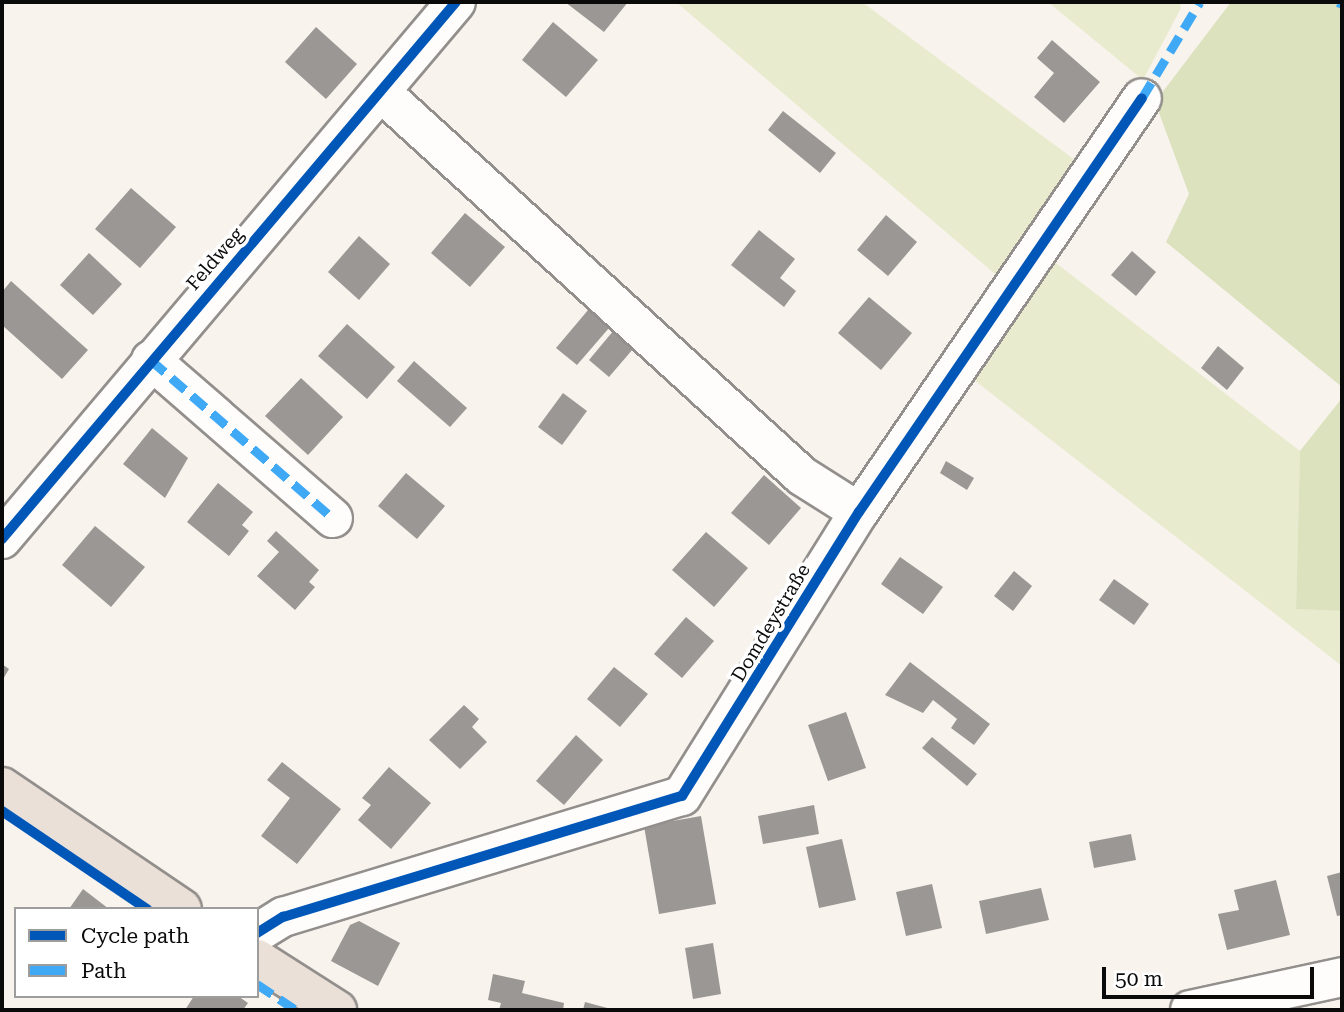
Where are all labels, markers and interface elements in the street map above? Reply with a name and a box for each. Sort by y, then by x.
street label: Feldweg [182,223,248,295]
street label: Domdeystraße [727,560,815,686]
legend [14,907,259,998]
text: Cycle path [81,924,189,948]
scale bar [1106,953,1318,997]
text: Path [81,959,127,983]
text: 50 m [1115,967,1163,991]

